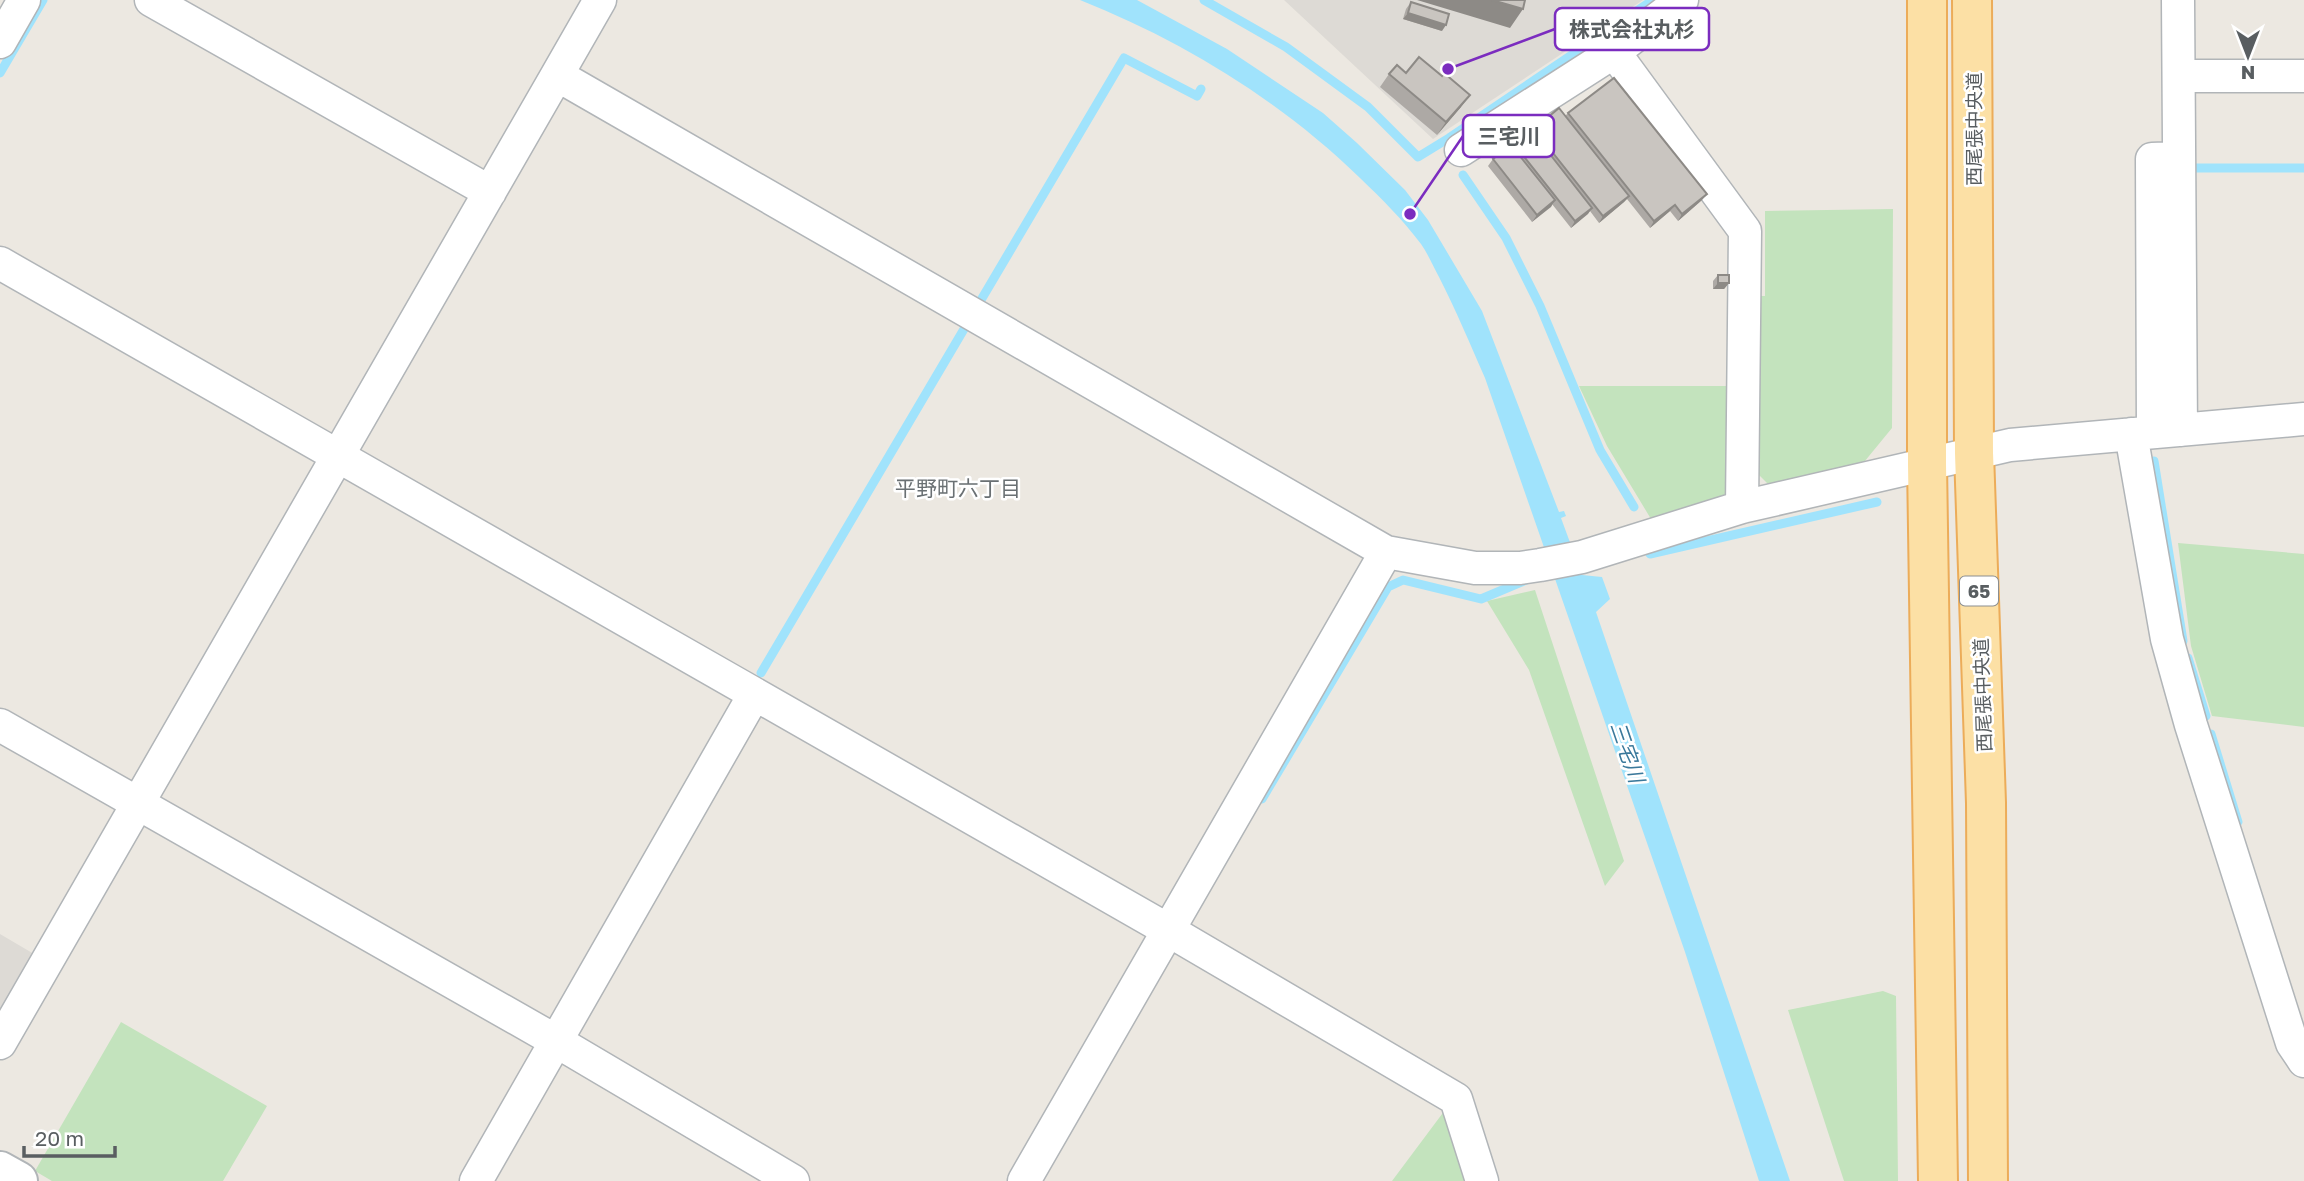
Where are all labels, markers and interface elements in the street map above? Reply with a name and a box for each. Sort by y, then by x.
callout: 株式会社丸杉 [1555,8,1709,50]
text: 株式会社丸杉 [1569,16,1695,42]
north arrow [2213,21,2283,91]
text: N [2241,62,2255,85]
street label: 西尾張中央道 [1962,72,1985,186]
callout: 三宅川 [1463,115,1554,157]
text: 三宅川 [1478,123,1541,149]
district label: 平野町六丁目 [895,475,1021,501]
road number: 65 [1960,576,1998,606]
street label: 西尾張中央道 [1969,638,1995,752]
water label: 三宅川 [1605,718,1651,788]
scale bar [24,1114,116,1158]
text: 20 m [35,1125,84,1151]

